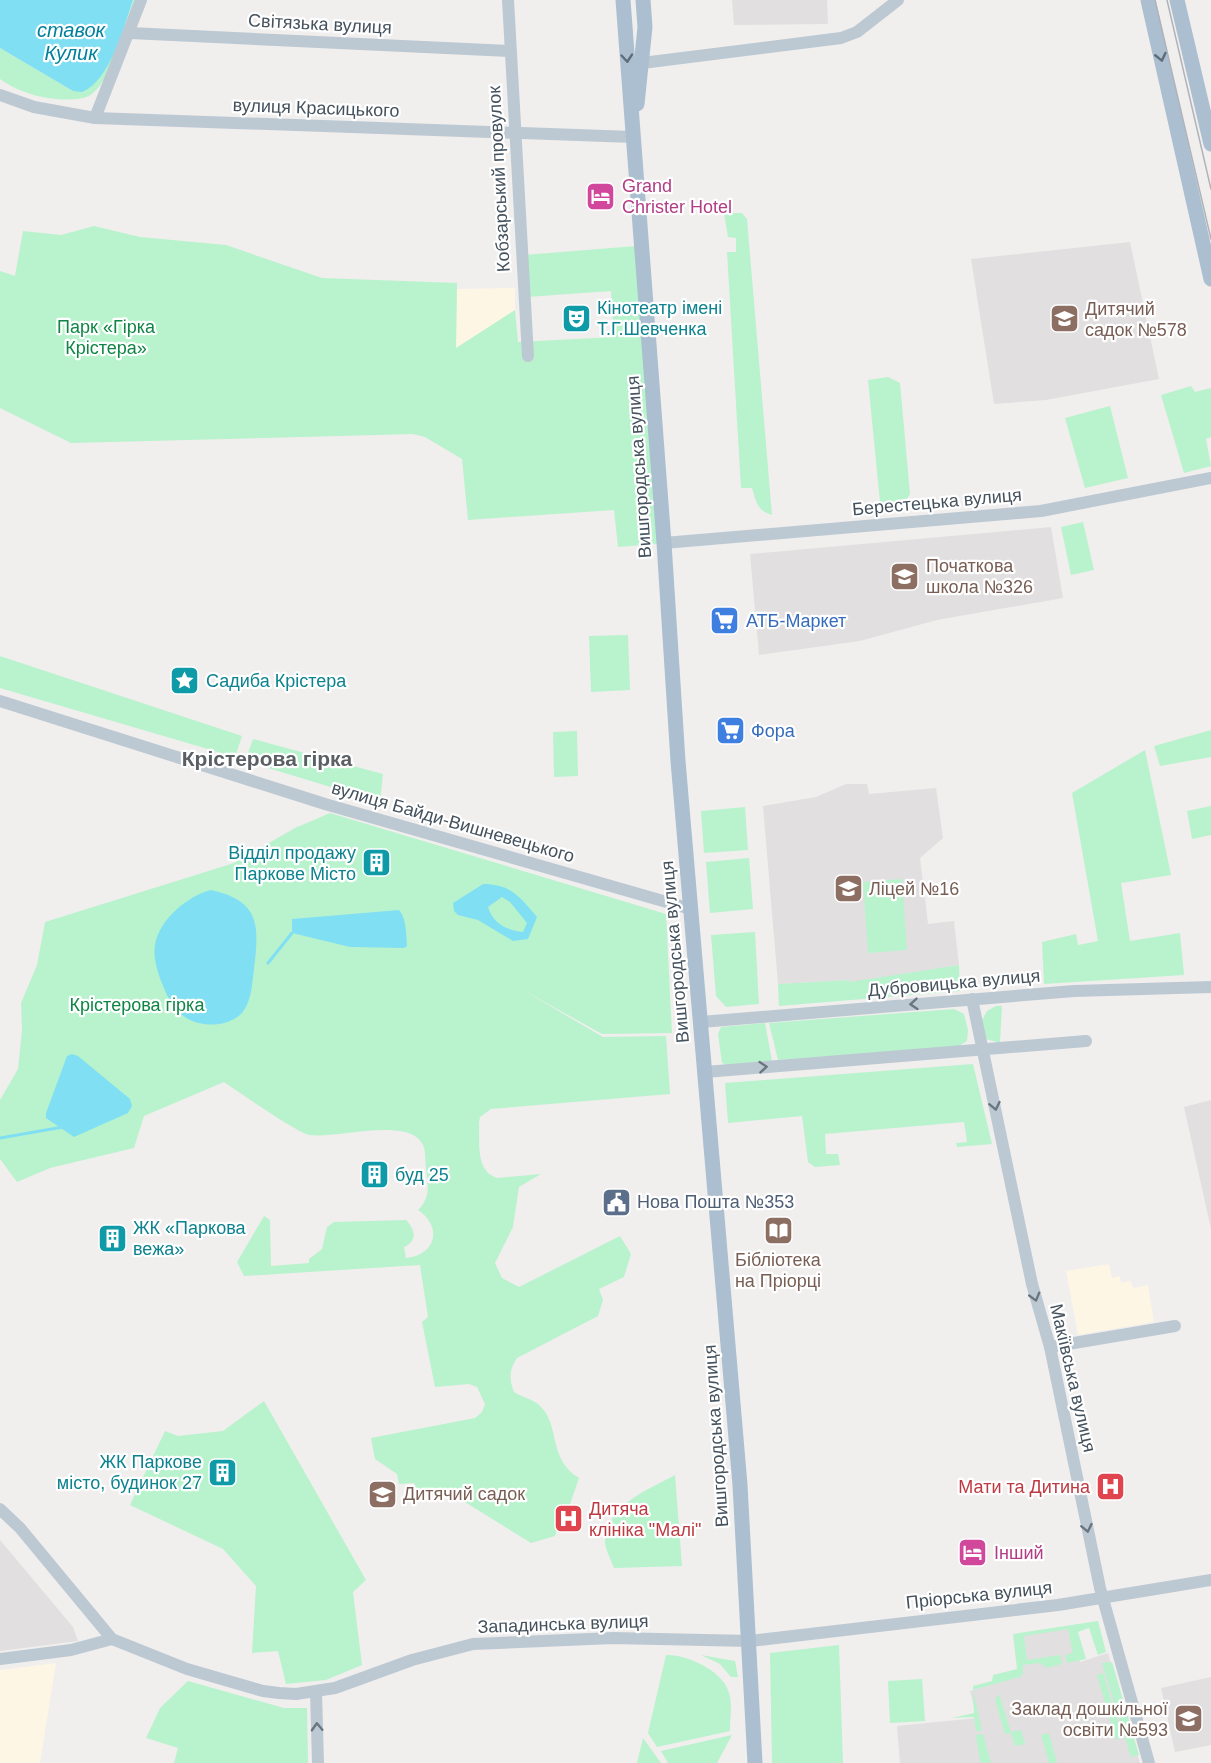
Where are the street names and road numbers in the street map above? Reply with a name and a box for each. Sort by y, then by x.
street label: Світязька вулиця [248,10,392,38]
street label: Кобзарський провулок [484,85,514,272]
street label: вулиця Красицького [232,95,400,121]
street label: Вишгородська вулиця [623,375,655,559]
street label: Берестецька вулиця [851,485,1023,519]
street label: вулиця Байди-Вишневецького [329,778,577,866]
street label: Вишгородська вулиця [657,860,693,1044]
street label: Дубровицька вулиця [867,965,1041,1001]
street label: Макіївська вулиця [1046,1302,1100,1454]
street label: Вишгородська вулиця [700,1344,732,1528]
street label: Пріорська вулиця [905,1577,1053,1613]
street label: Западинська вулиця [477,1611,649,1637]

